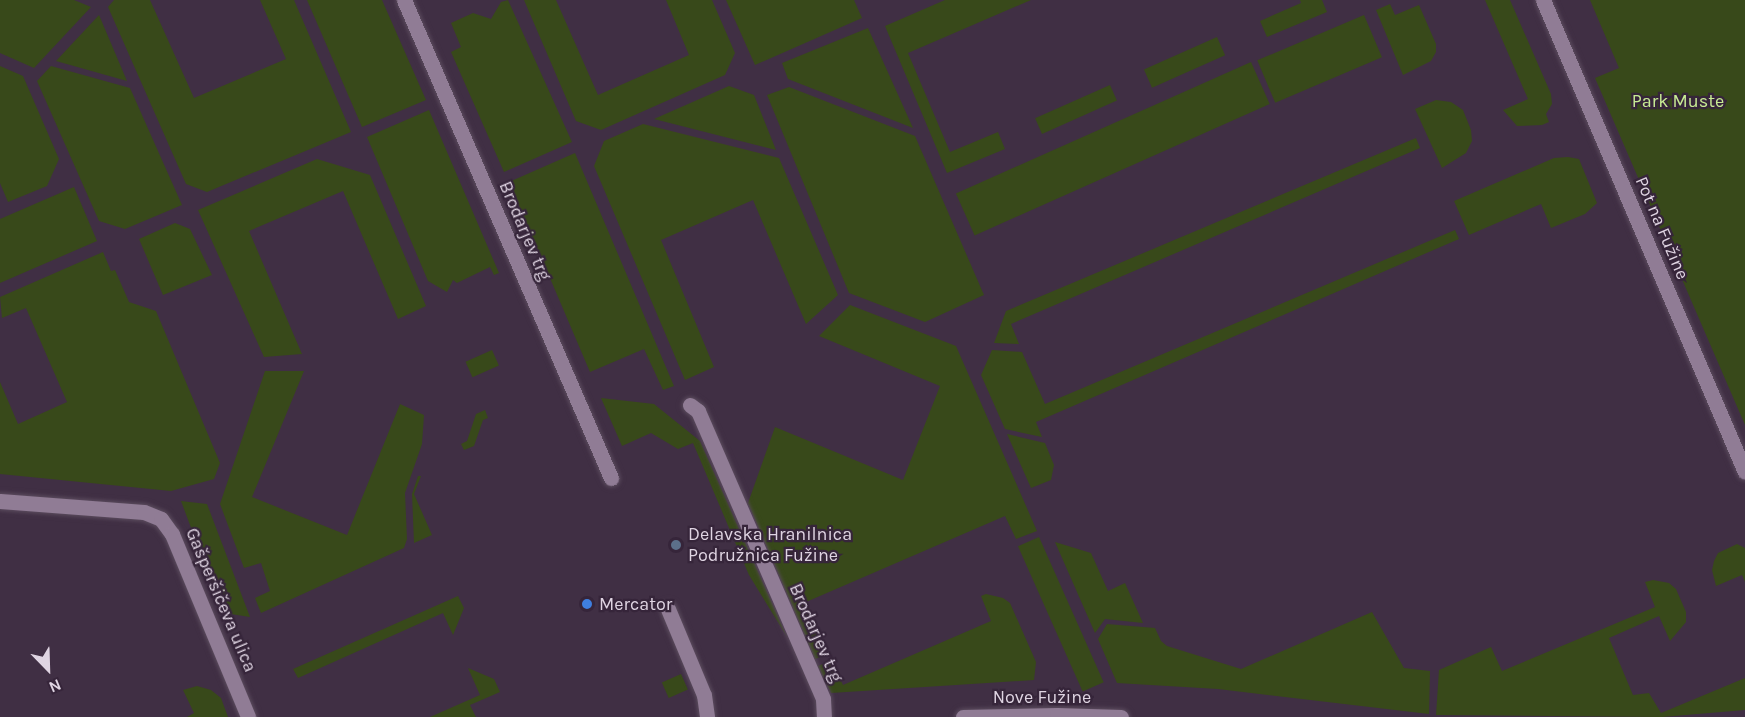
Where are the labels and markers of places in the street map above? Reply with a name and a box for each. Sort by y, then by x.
place label: Delavska Hranilnica Podružnica Fužine [688,524,852,566]
marker: Delavska Hranilnica Podružnica Fužine [669,538,683,552]
place label: Mercator [599,593,672,615]
marker: Mercator [580,597,594,611]

